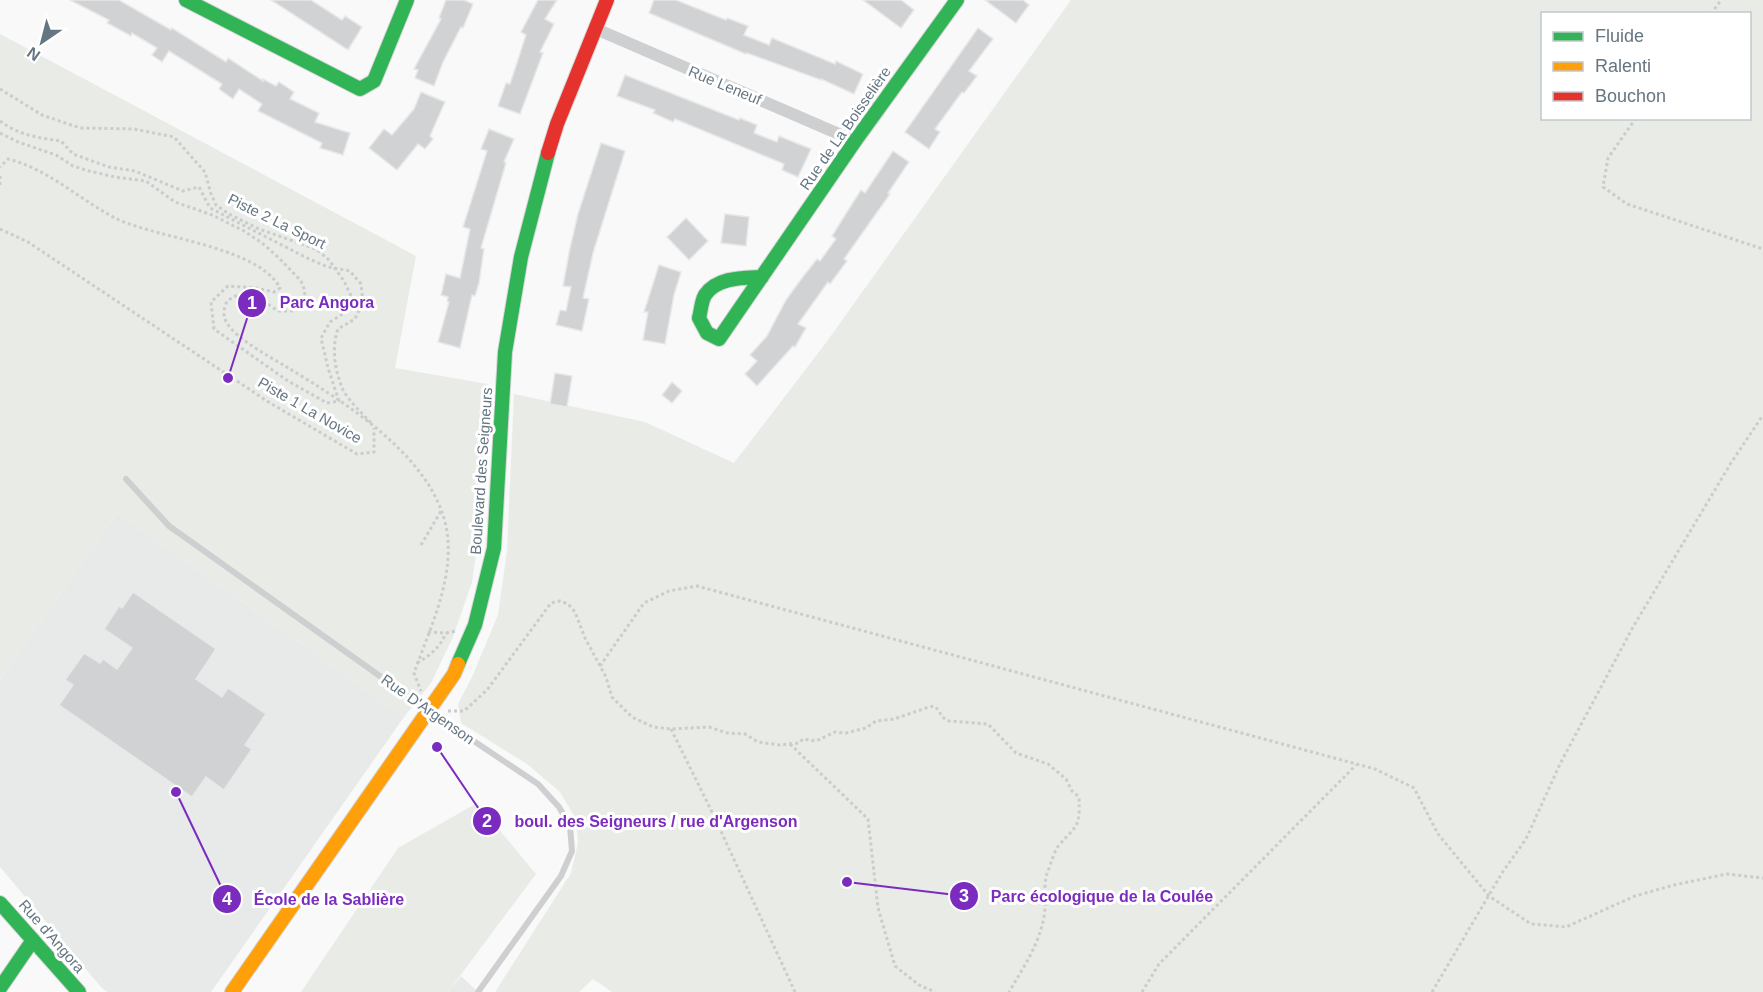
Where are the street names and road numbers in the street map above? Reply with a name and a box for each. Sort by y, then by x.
street label: Rue Leneuf [686,62,765,108]
street label: Rue de La Boisselière [796,63,894,193]
street label: Piste 2 La Sport [225,190,329,252]
street label: Piste 1 La Novice [255,373,365,447]
street label: Boulevard des Seigneurs [467,387,495,555]
street label: Rue D'Argenson [378,671,478,747]
street label: Rue d'Angora [16,896,89,977]

